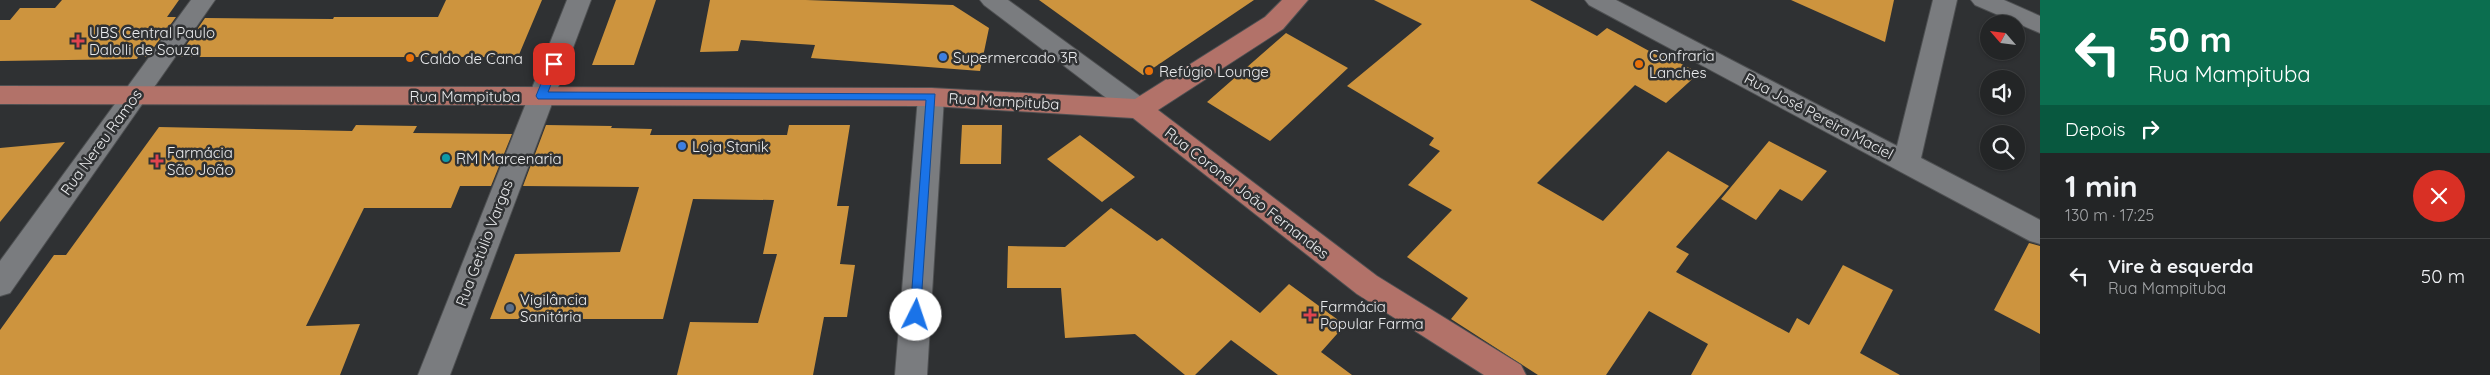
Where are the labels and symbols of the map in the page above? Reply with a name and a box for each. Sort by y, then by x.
north arrow [1980,15,2025,60]
place label: UBS Central Paulo Dalolli de Souza [89,23,215,59]
marker: UBS Central Paulo Dalolli de Souza [71,34,85,48]
pin [533,43,575,85]
place label: Confraria Lanches [1649,46,1715,82]
place label: Supermercado 3R [953,48,1078,67]
place label: Caldo de Cana [420,49,523,68]
marker: Supermercado 3R [937,51,949,63]
marker: Caldo de Cana [404,52,416,64]
marker: Confraria Lanches [1633,58,1645,70]
place label: Refúgio Lounge [1159,62,1269,81]
marker: Refúgio Lounge [1143,65,1155,77]
street label: Rua José Pereira Maciel [1741,69,1897,163]
street label: Rua Nereu Ramos [56,85,146,199]
street label: Rua Mampituba [410,87,520,106]
street label: Rua Mampituba [948,89,1060,113]
street label: Rua Coronel João Fernandes [1161,123,1333,263]
place label: Loja Stanik [692,137,769,156]
marker: Loja Stanik [676,140,688,152]
place label: Farmácia São João [167,143,233,179]
place label: RM Marcenaria [456,149,562,168]
marker: RM Marcenaria [440,152,452,164]
marker: Farmácia São João [151,155,163,167]
street label: Rua Getúlio Vargas [451,177,517,309]
position arrow [889,288,941,340]
place label: Vigilância Sanitária [520,290,587,326]
place label: Farmácia Popular Farma [1320,297,1424,333]
marker: Vigilância Sanitária [504,302,516,314]
marker: Farmácia Popular Farma [1304,309,1316,321]

